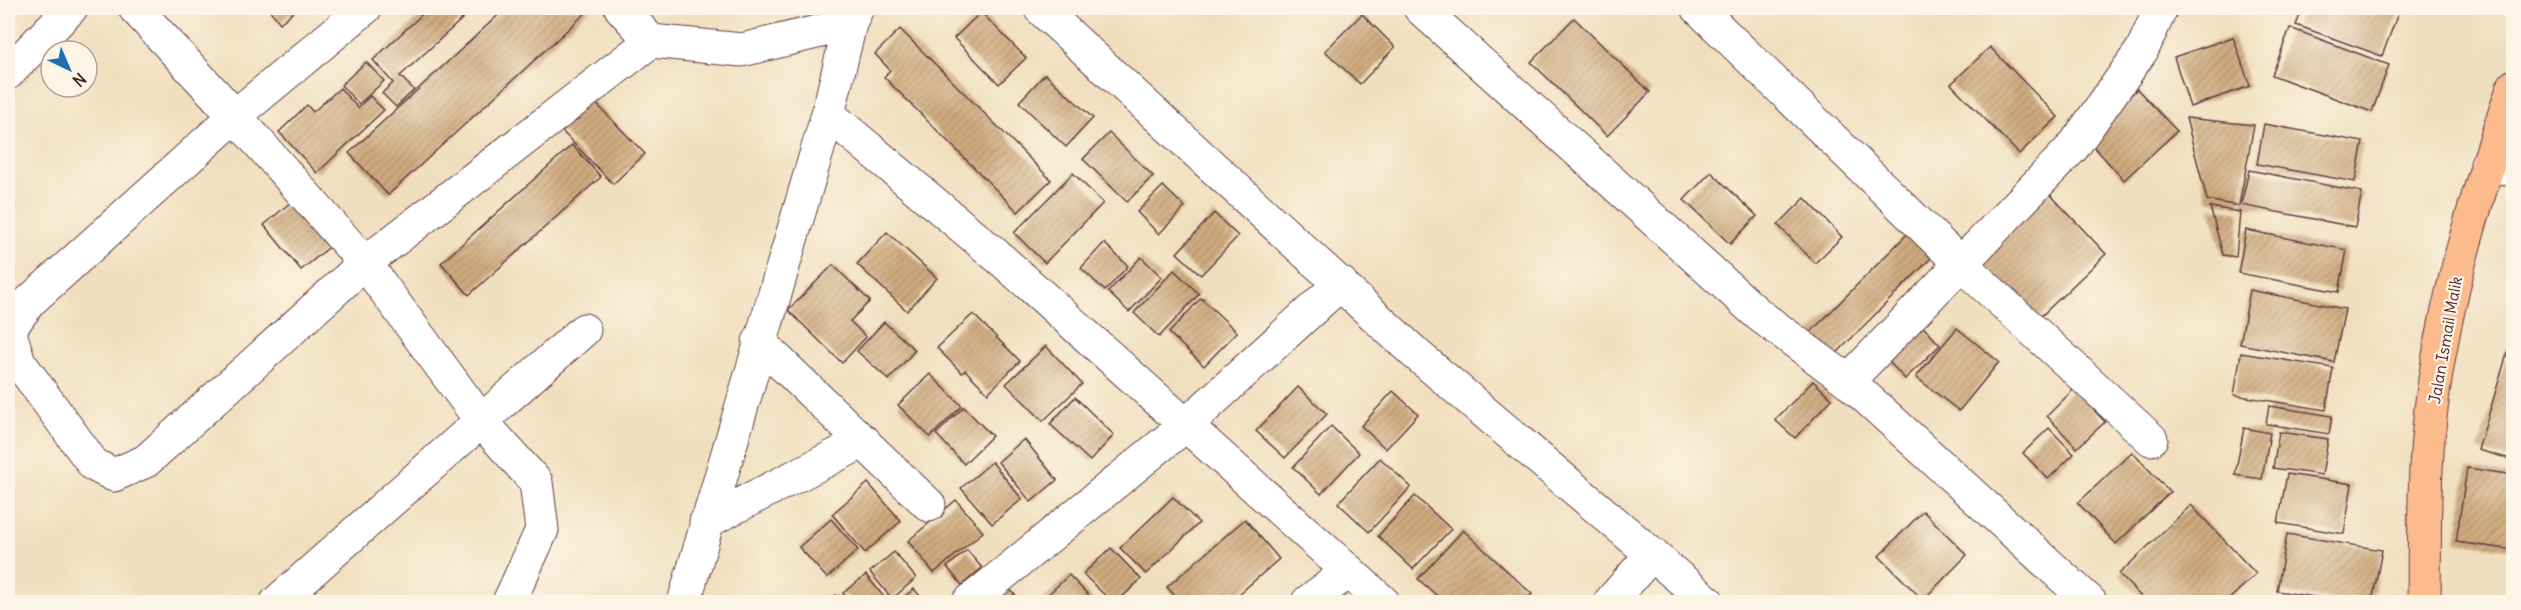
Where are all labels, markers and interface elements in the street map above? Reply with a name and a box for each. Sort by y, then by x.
north arrow [39,39,99,99]
text: N [68,69,90,91]
street label: Jalan Ismail Malik [2424,275,2466,405]

